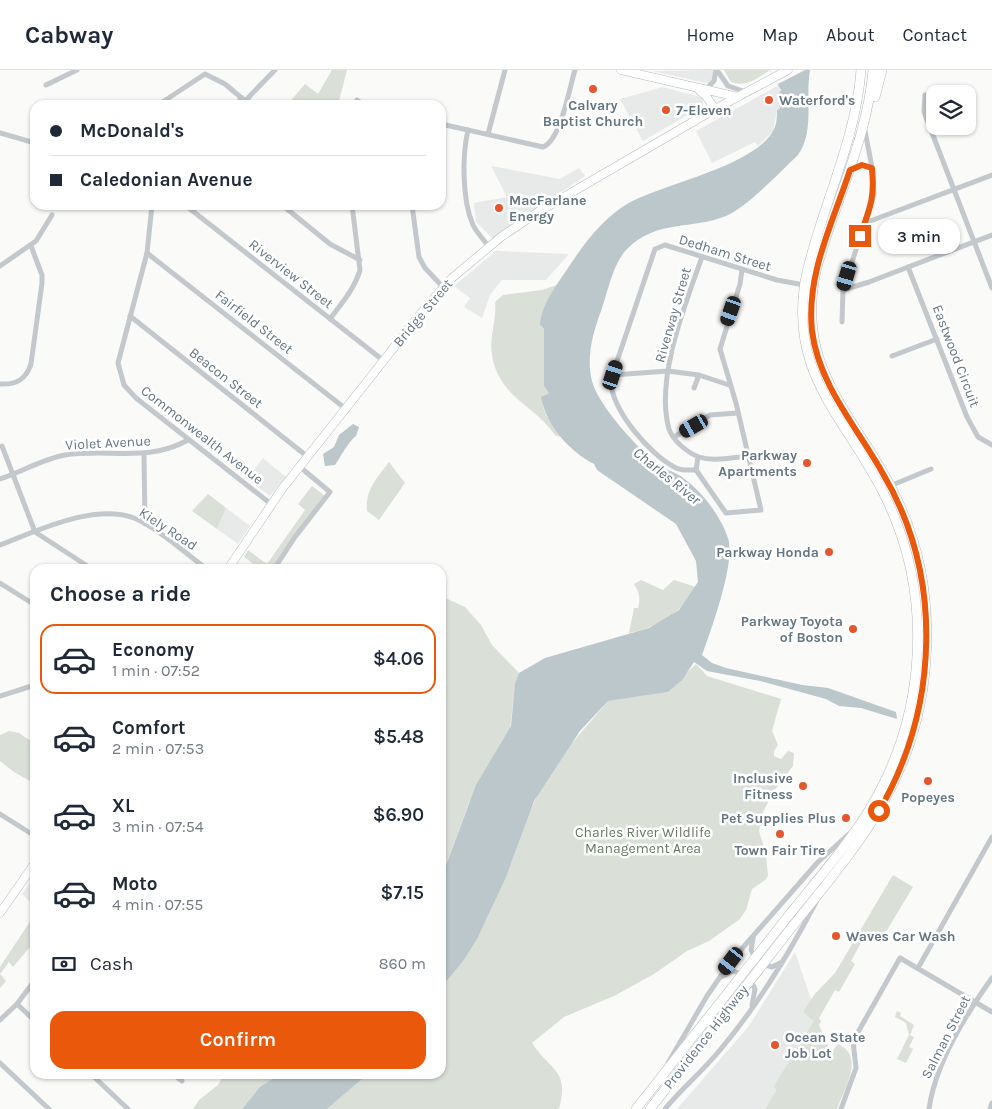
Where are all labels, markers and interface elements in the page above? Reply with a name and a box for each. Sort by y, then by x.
text: Cabway [25,21,113,49]
text: Home [686,24,734,46]
text: Map [762,24,798,46]
text: About [826,24,875,46]
text: Contact [903,24,967,46]
marker: Calvary Baptist Church [587,83,599,95]
map controls [926,85,976,135]
button: layers [926,85,976,135]
place label: Waterford's [779,92,855,109]
marker: Waterford's [763,94,775,106]
place label: Calvary Baptist Church [543,97,643,130]
place label: 7-Eleven [676,102,732,119]
marker: 7-Eleven [660,104,672,116]
text: McDonald's [80,120,184,142]
text: Caledonian Avenue [80,169,253,191]
place label: MacFarlane Energy [509,192,586,225]
marker: MacFarlane Energy [493,202,505,214]
callout: 3 min [878,218,960,254]
route end [849,225,871,247]
text: 3 min [897,227,941,246]
street label: Dedham Street [677,231,773,275]
street label: Riverview Street [245,236,337,312]
car [835,259,858,293]
street label: Riverway Street [651,265,695,365]
street label: Bridge Street [390,276,456,350]
street label: Fairfield Street [212,286,296,358]
car [719,294,742,328]
street label: Eastwood Circuit [929,302,983,410]
street label: Beacon Street [186,344,266,412]
car [601,358,624,392]
street label: Commonwealth Avenue [137,382,267,488]
car [677,412,710,440]
street label: Violet Avenue [65,432,151,454]
water label: Charles River [630,443,705,509]
place label: Parkway Apartments [718,447,797,480]
marker: Parkway Apartments [801,457,813,469]
street label: Kiely Road [136,504,200,554]
place label: Parkway Honda [716,544,819,561]
marker: Parkway Honda [823,546,835,558]
text: Choose a ride [50,581,191,607]
place label: Parkway Toyota of Boston [741,613,843,646]
marker: Parkway Toyota of Boston [847,623,859,635]
icon: car [52,637,97,682]
text: Economy [112,639,194,661]
text: $4.06 [373,648,424,670]
text: 1 min · 07:52 [112,661,200,680]
icon: car [52,715,97,760]
text: Comfort [112,717,186,739]
text: $5.48 [373,726,424,748]
text: 2 min · 07:53 [112,739,204,758]
place label: Inclusive Fitness [733,770,793,803]
marker: Popeyes [922,775,934,787]
marker: Inclusive Fitness [797,780,809,792]
place label: Popeyes [901,789,955,806]
icon: car [52,793,97,838]
text: XL [112,795,134,817]
route start [868,800,890,822]
text: $6.90 [373,804,424,826]
place label: Pet Supplies Plus [721,810,836,827]
marker: Pet Supplies Plus [840,812,852,824]
text: 3 min · 07:54 [112,817,204,836]
park label: Charles River Wildlife Management Area [575,824,711,857]
marker: Town Fair Tire [774,828,786,840]
place label: Town Fair Tire [734,842,826,859]
icon: car [52,871,97,916]
text: Moto [112,873,158,895]
text: $7.15 [380,882,424,904]
text: 4 min · 07:55 [112,895,203,914]
place label: Waves Car Wash [846,928,956,945]
marker: Waves Car Wash [830,930,842,942]
car [715,945,746,977]
icon: cash [50,950,78,978]
text: Cash [90,953,134,975]
text: 860 m [379,954,426,973]
street label: Providence Highway [660,981,752,1093]
street label: Salman Street [918,993,974,1081]
button: Confirm [50,1011,426,1069]
place label: Ocean State Job Lot [785,1029,865,1062]
marker: Ocean State Job Lot [769,1039,781,1051]

